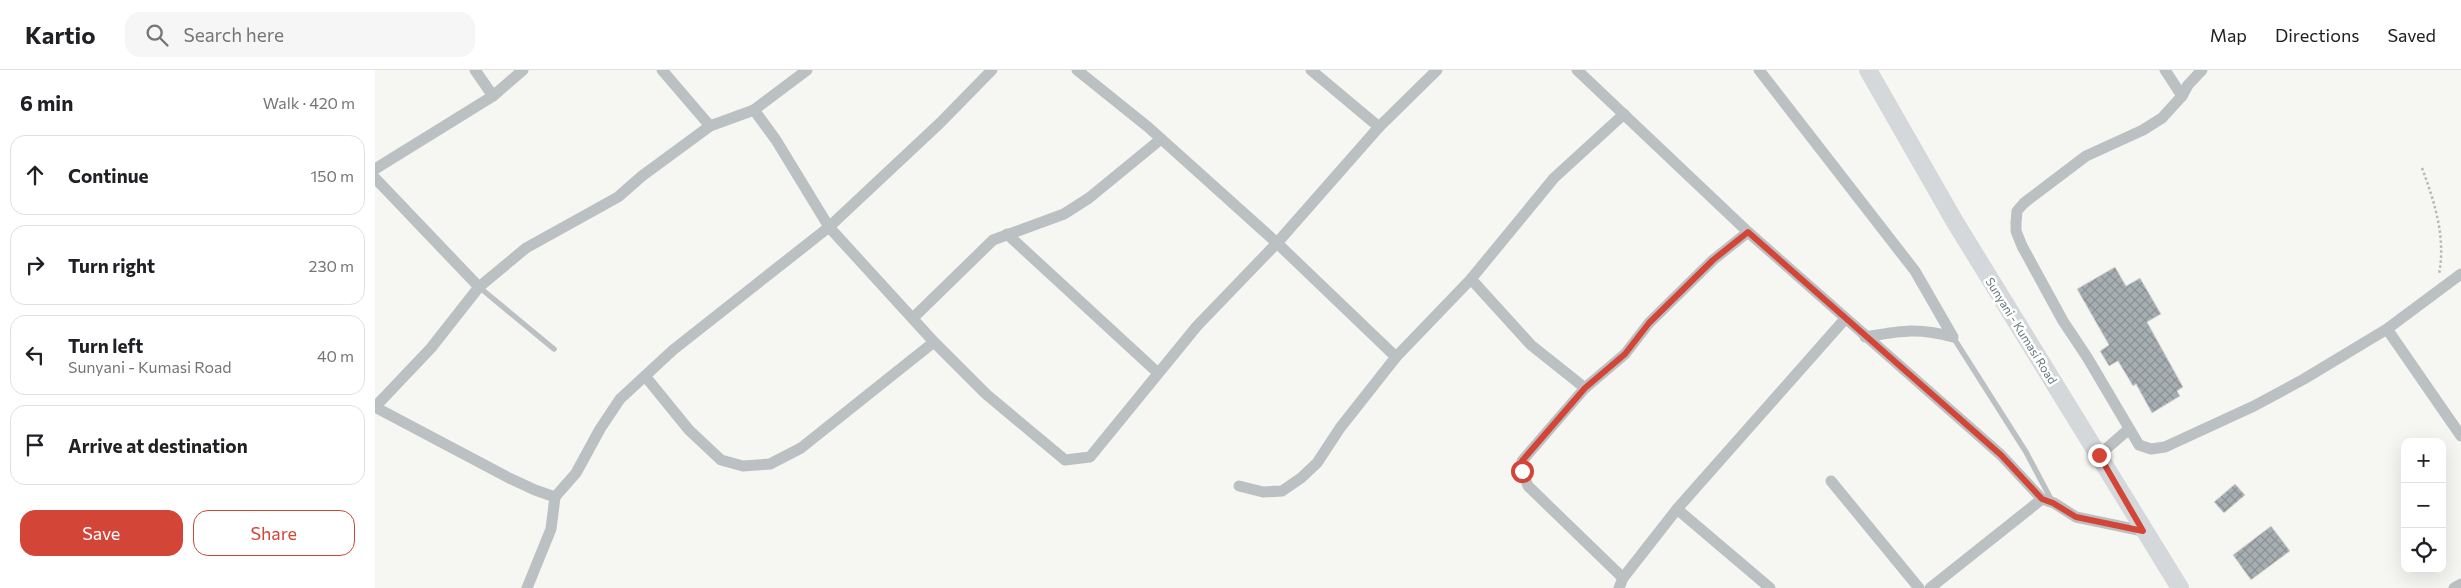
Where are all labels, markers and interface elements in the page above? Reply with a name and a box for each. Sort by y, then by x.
search box [125,12,475,57]
text: Kartio [25,20,95,49]
icon: search [143,21,171,49]
text: Search here [183,23,284,46]
text: Map [2210,24,2247,46]
text: Directions [2275,24,2359,46]
text: Saved [2387,24,2436,46]
text: 6 min [20,90,73,115]
text: Walk · 420 m [263,93,355,112]
icon: ahead [21,161,49,189]
text: Continue [68,164,148,187]
text: 150 m [311,166,354,185]
icon: right [21,251,49,279]
text: Turn right [68,254,155,277]
text: 230 m [309,256,354,275]
street label: Sunyani - Kumasi Road [1983,275,2060,386]
text: Turn left [68,334,143,357]
icon: left [21,341,49,369]
text: 40 m [317,346,354,365]
text: Sunyani - Kumasi Road [68,357,232,376]
icon: arrive [21,431,49,459]
text: Arrive at destination [68,434,248,457]
map controls [2401,438,2446,573]
button: + [2401,438,2446,483]
route end [2088,444,2111,467]
route start [1511,460,1534,483]
button: − [2401,483,2446,528]
button: Save [20,510,183,556]
button: Share [193,510,355,556]
button: locate [2401,528,2446,573]

